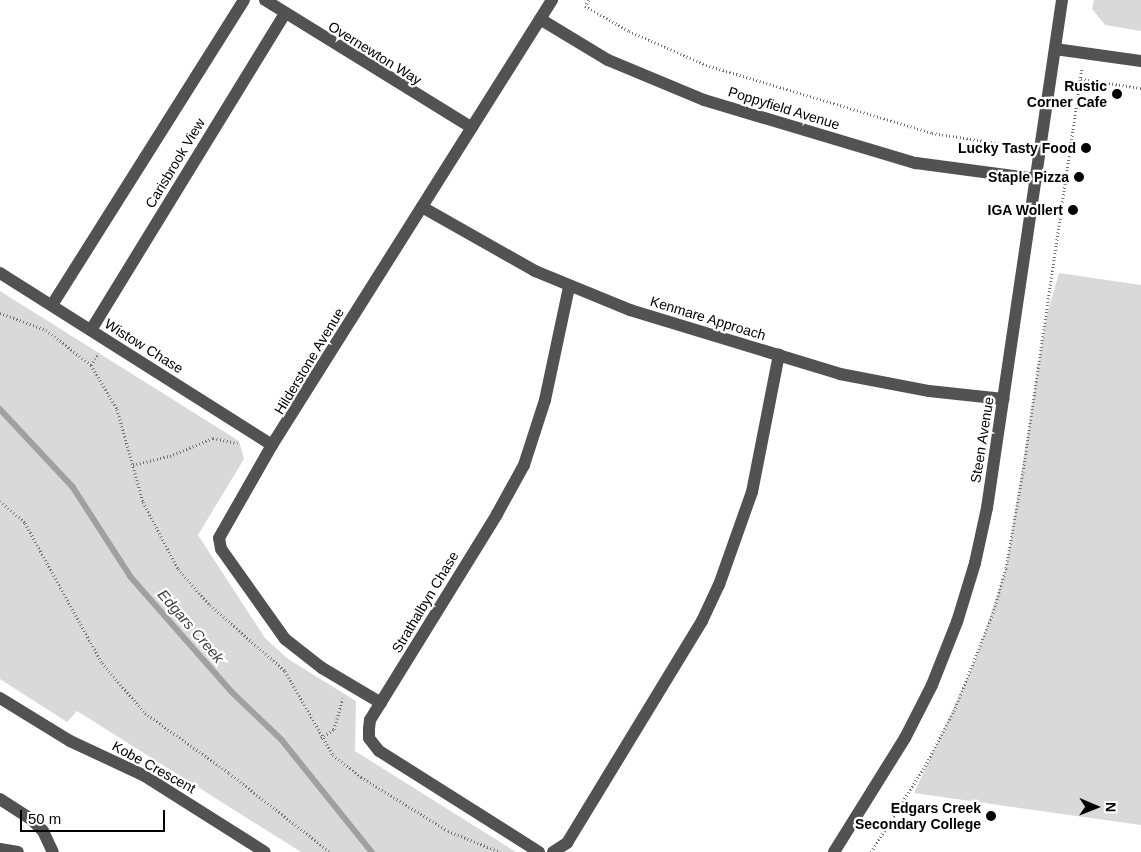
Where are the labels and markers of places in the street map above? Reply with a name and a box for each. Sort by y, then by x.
place label: Rustic Corner Cafe [1027,78,1107,110]
marker: Rustic Corner Cafe [1111,88,1123,100]
place label: Lucky Tasty Food [958,140,1076,156]
marker: Lucky Tasty Food [1080,142,1092,154]
place label: Staple Pizza [988,169,1069,185]
marker: Staple Pizza [1073,171,1085,183]
place label: IGA Wollert [987,202,1063,218]
marker: IGA Wollert [1067,204,1079,216]
place label: Edgars Creek Secondary College [855,800,981,832]
marker: Edgars Creek Secondary College [985,810,997,822]

